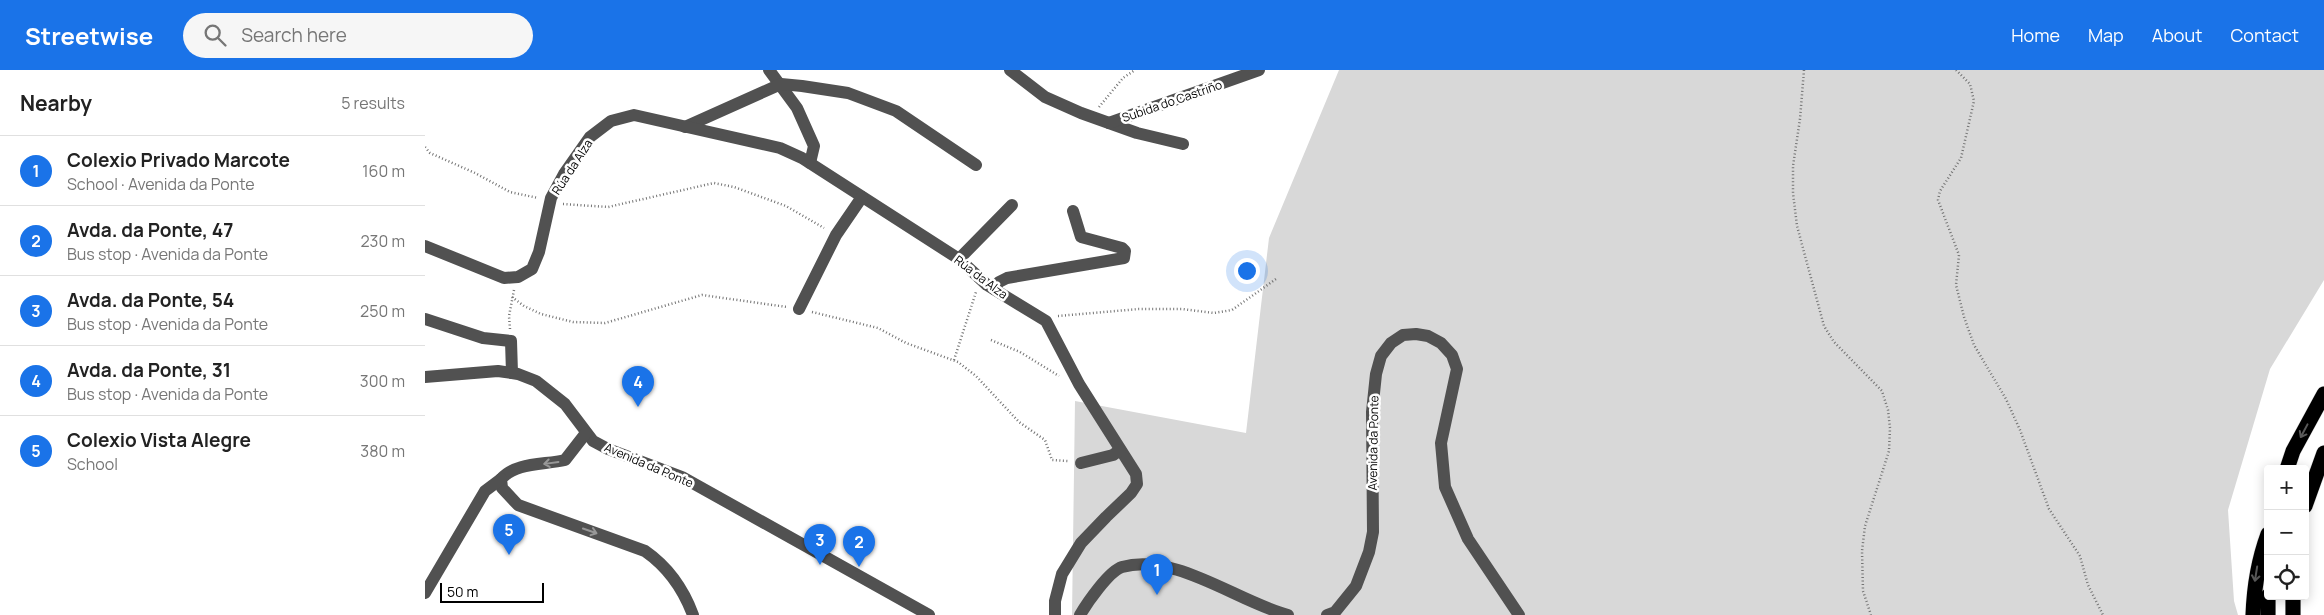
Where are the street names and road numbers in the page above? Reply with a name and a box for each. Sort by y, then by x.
street label: Subida do Castriño [1120,76,1224,126]
street label: Rúa da Alza [548,136,596,198]
street label: Rúa da Alza [951,251,1011,303]
street label: Avenida da Ponte [1364,395,1382,491]
street label: Avenida da Ponte [602,439,696,491]

